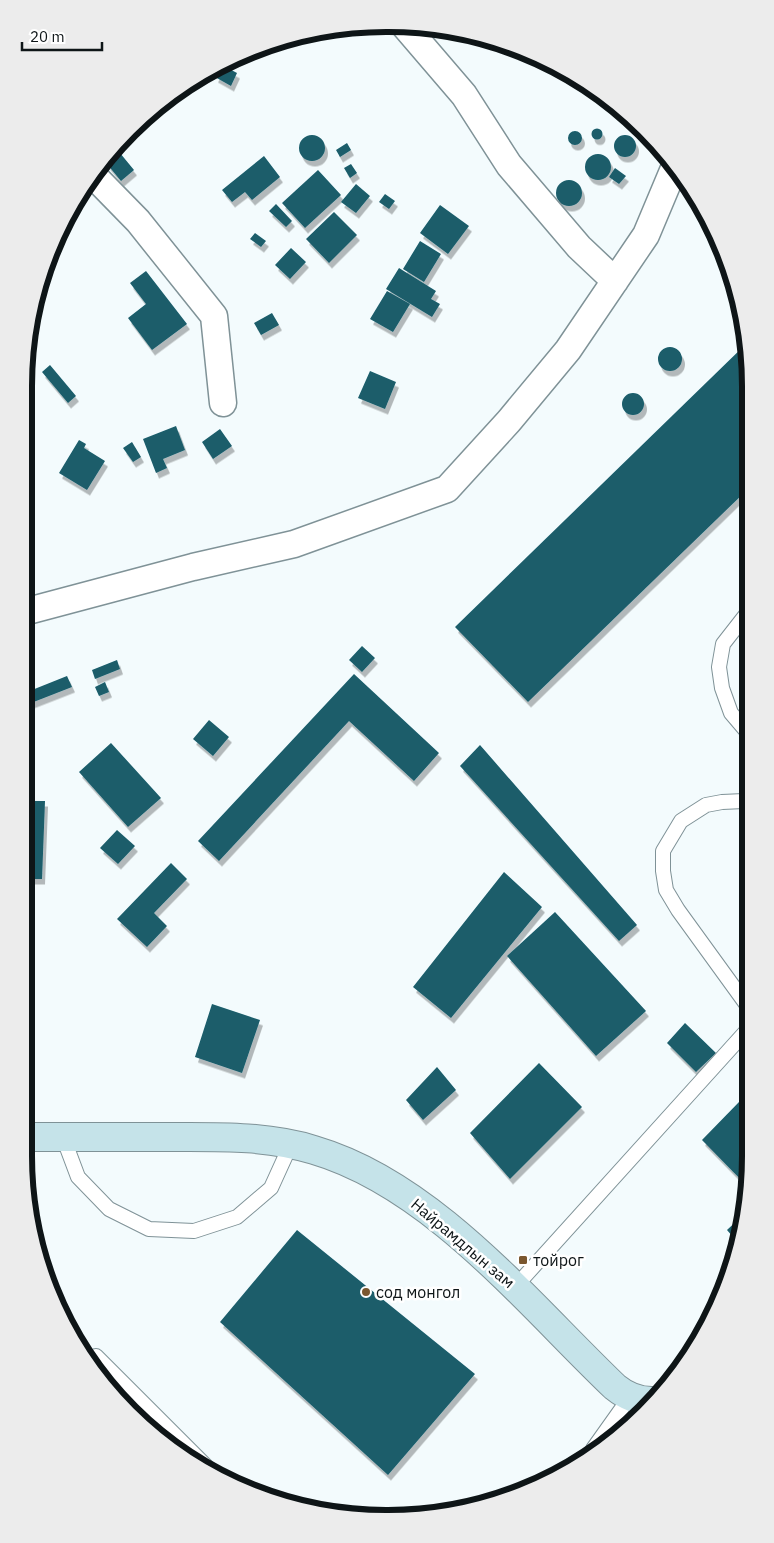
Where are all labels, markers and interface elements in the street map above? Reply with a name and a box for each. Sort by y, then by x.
scale bar [22,20,102,52]
text: 20 m [30,27,65,46]
street label: Найрамдлын зам [407,1194,519,1292]
place label: тойрог [533,1250,584,1270]
marker: тойрог [517,1254,529,1266]
place label: сод монгол [376,1282,460,1302]
marker: сод монгол [360,1286,372,1298]

